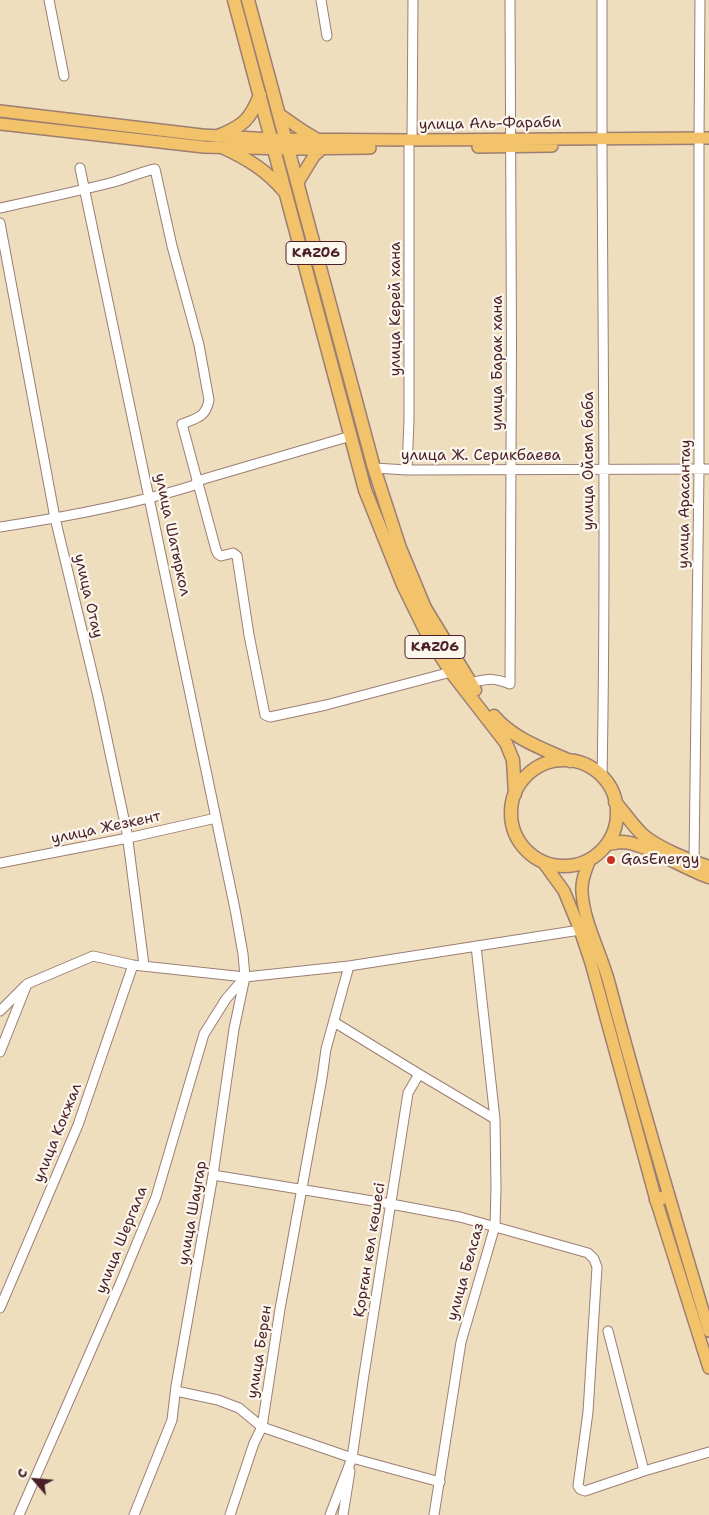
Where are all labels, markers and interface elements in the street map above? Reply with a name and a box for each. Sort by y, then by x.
street label: улица Аль-Фараби [419,114,561,134]
road number: KАZ06 [286,242,346,264]
street label: улица Керей хана [387,242,405,376]
street label: улица Барак хана [489,295,507,431]
street label: улица Ойсыл баба [580,391,598,531]
street label: улица Арасантау [675,439,695,569]
street label: улица Ж. Серикбаева [401,447,561,465]
street label: улица Шатыркол [150,472,194,598]
street label: улица Отау [70,552,106,640]
road number: KАZ06 [405,636,465,659]
street label: улица Жезкент [50,808,162,848]
place label: GasEnergy [621,851,699,869]
marker: GasEnergy [605,854,617,866]
street label: улица Кокжал [30,1081,86,1185]
street label: улица Шаугар [175,1159,211,1267]
street label: Қорған көл көшесі [350,1181,390,1319]
street label: улица Шергала [92,1184,152,1296]
street label: улица Белсаз [443,1221,489,1323]
street label: улица Берен [244,1304,276,1400]
north arrow [10,1455,60,1505]
text: С [12,1465,32,1481]

